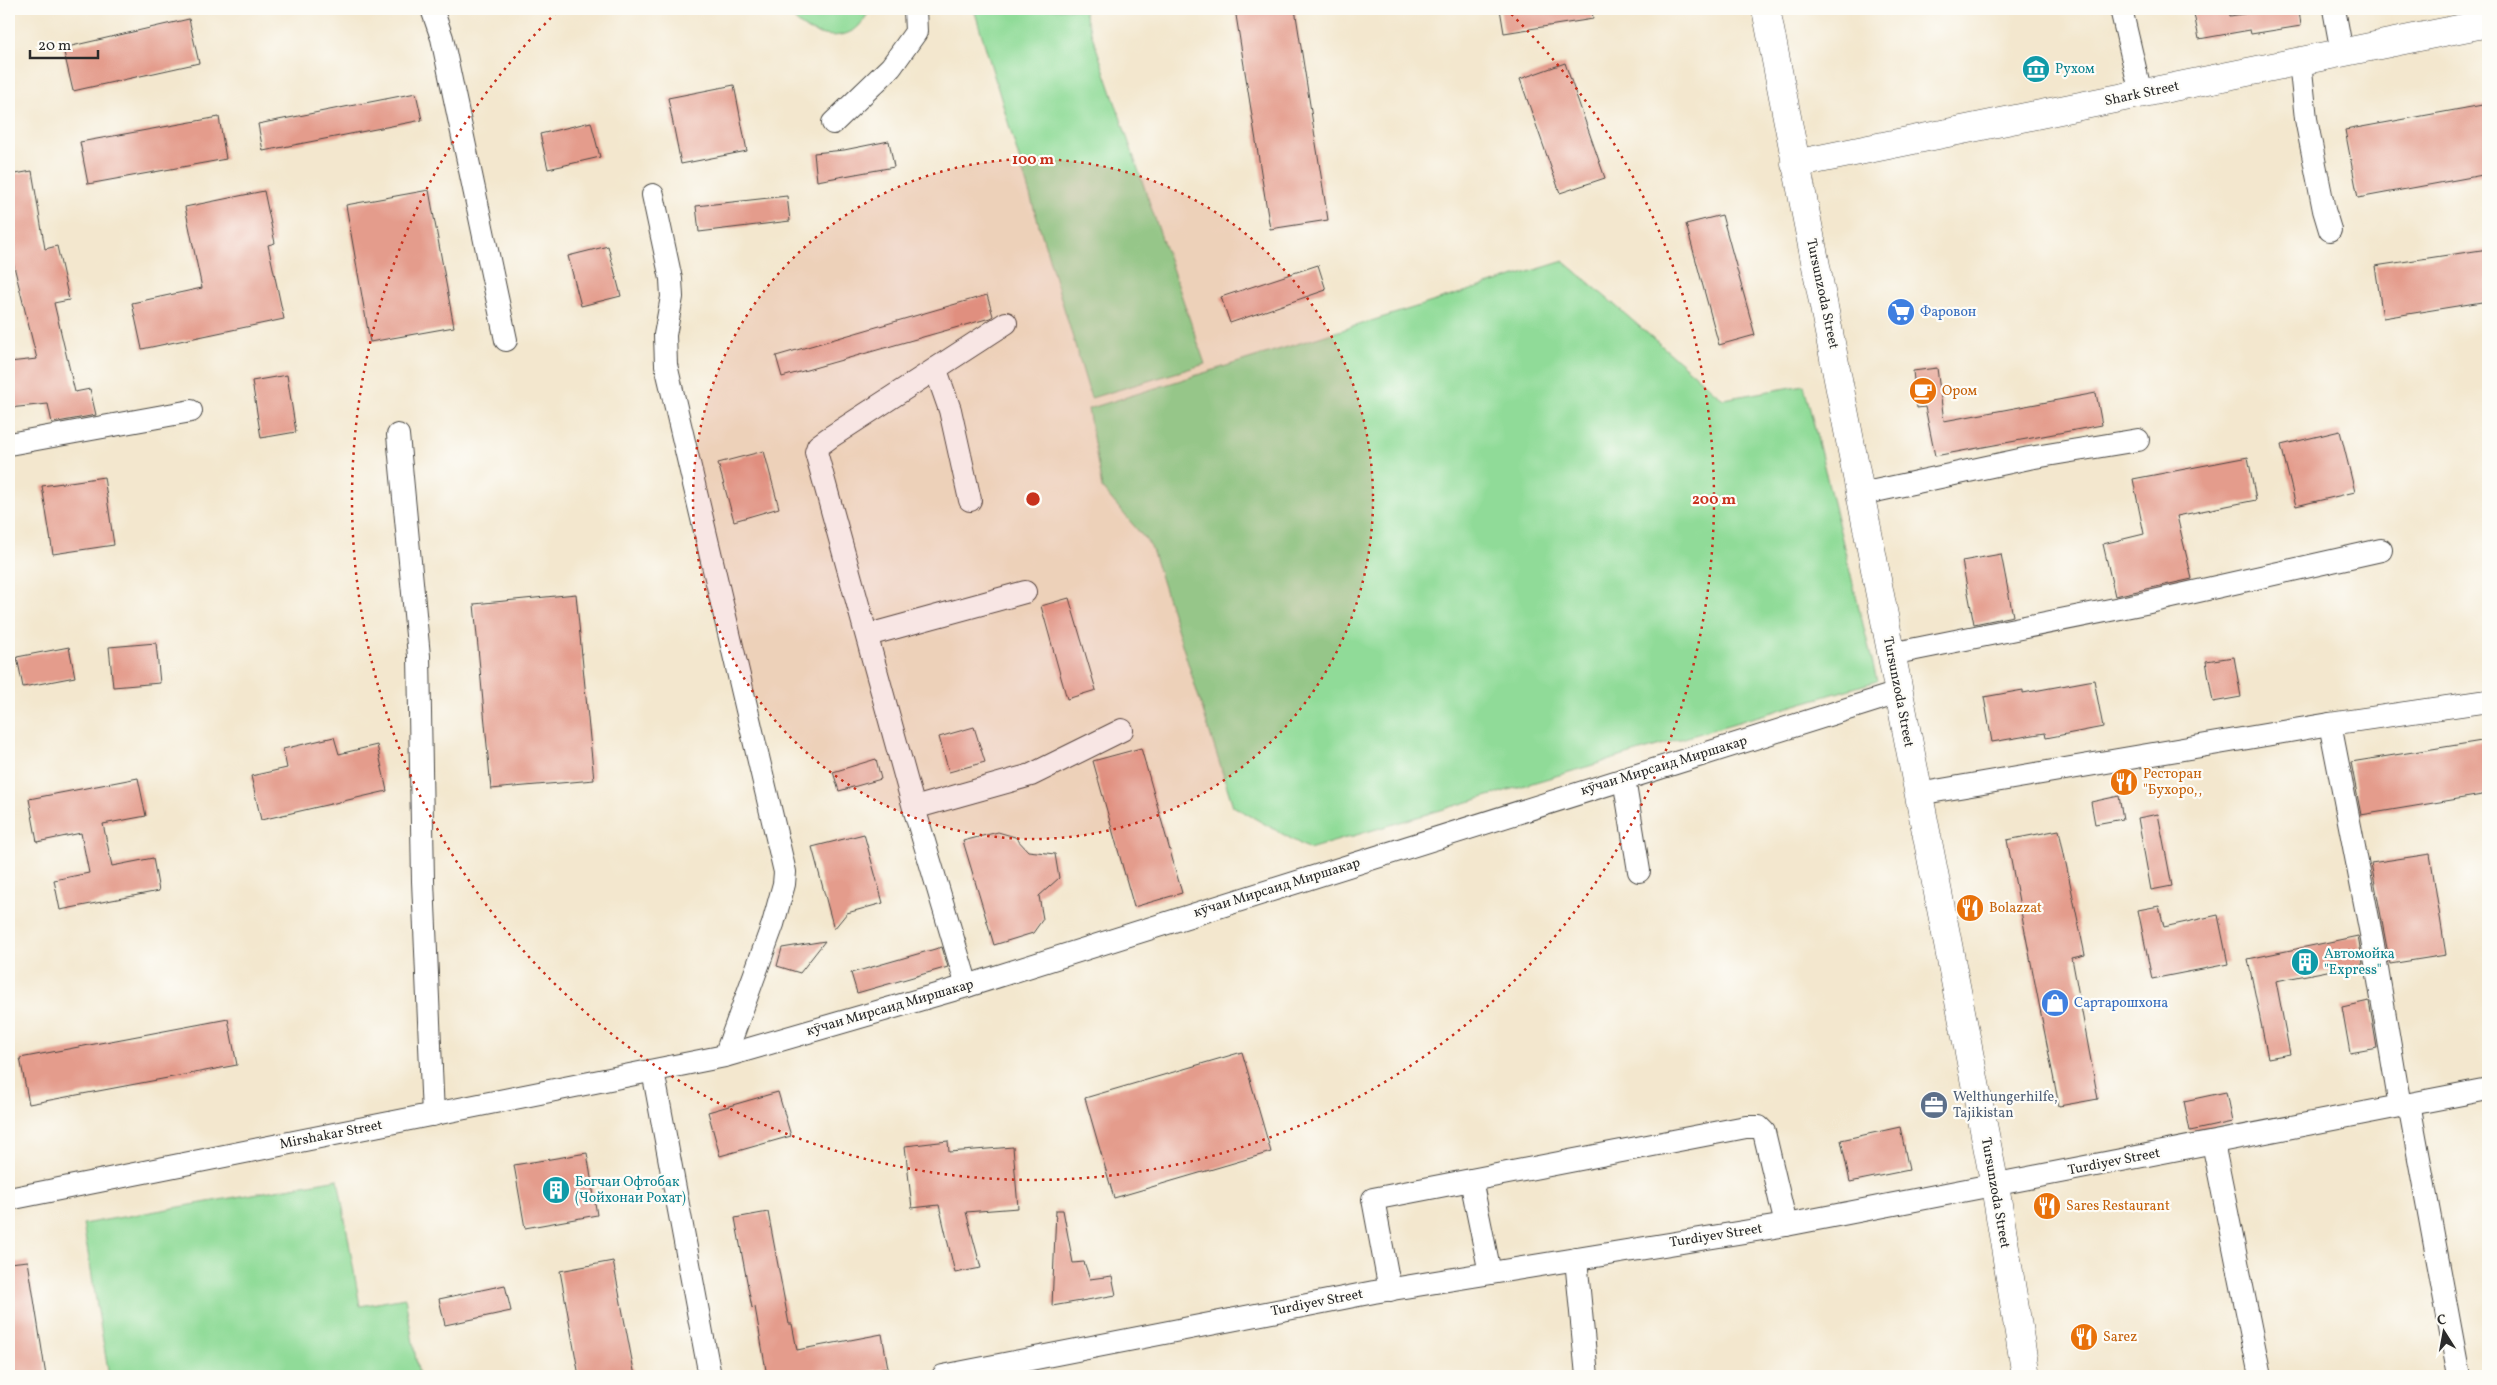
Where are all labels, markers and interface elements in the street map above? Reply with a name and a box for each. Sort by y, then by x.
scale bar [30,28,98,60]
text: 20 m [38,36,71,57]
museum icon: Рухом [2021,54,2051,84]
place label: Рухом [2055,60,2095,79]
street label: Shark Street [2103,77,2181,111]
text: 100 m [1012,150,1055,171]
street label: Tursunzoda Street [1801,237,1843,351]
supermarket icon: Фаровон [1886,297,1916,327]
place label: Фаровон [1920,303,1977,322]
cafe icon: Ором [1908,376,1938,406]
place label: Ором [1942,382,1977,401]
centre of rings [1024,490,1042,508]
text: 200 m [1692,490,1736,511]
street label: Tursunzoda Street [1878,635,1918,749]
street label: кӯчаи Мирсаид Миршакар [1578,732,1750,800]
place label: Ресторан "Бухоро,, [2143,765,2202,800]
restaurant icon: Ресторан "Бухоро,, [2109,767,2139,797]
street label: кӯчаи Мирсаид Миршакар [1191,854,1363,922]
restaurant icon: Bolazzat [1955,893,1985,923]
place label: Bolazzat [1989,899,2042,918]
place label: Автомойка "Express" [2324,945,2395,980]
building icon: Автомойка "Express" [2290,947,2320,977]
street label: кӯчаи Мирсаид Миршакар [804,975,976,1041]
shop icon: Сартарошхона [2040,988,2070,1018]
place label: Сартарошхона [2074,994,2168,1013]
place label: Welthungerhilfe, Tajikistan [1953,1088,2058,1123]
office icon: Welthungerhilfe, Tajikistan [1919,1090,1949,1120]
street label: Mirshakar Street [278,1116,384,1154]
street label: Tursunzoda Street [1976,1136,2014,1250]
street label: Turdiyev Street [2066,1144,2162,1180]
place label: Богчаи Офтобак (Чойхонаи Рохат) [575,1173,686,1208]
building icon: Богчаи Офтобак (Чойхонаи Рохат) [541,1175,571,1205]
restaurant icon: Sares Restaurant [2032,1191,2062,1221]
place label: Sares Restaurant [2066,1197,2170,1216]
street label: Turdiyev Street [1668,1219,1764,1253]
street label: Turdiyev Street [1269,1285,1365,1321]
north arrow [2420,1308,2470,1358]
text: С [2436,1311,2448,1331]
restaurant icon: Sarez [2069,1322,2099,1352]
place label: Sarez [2103,1328,2137,1347]

